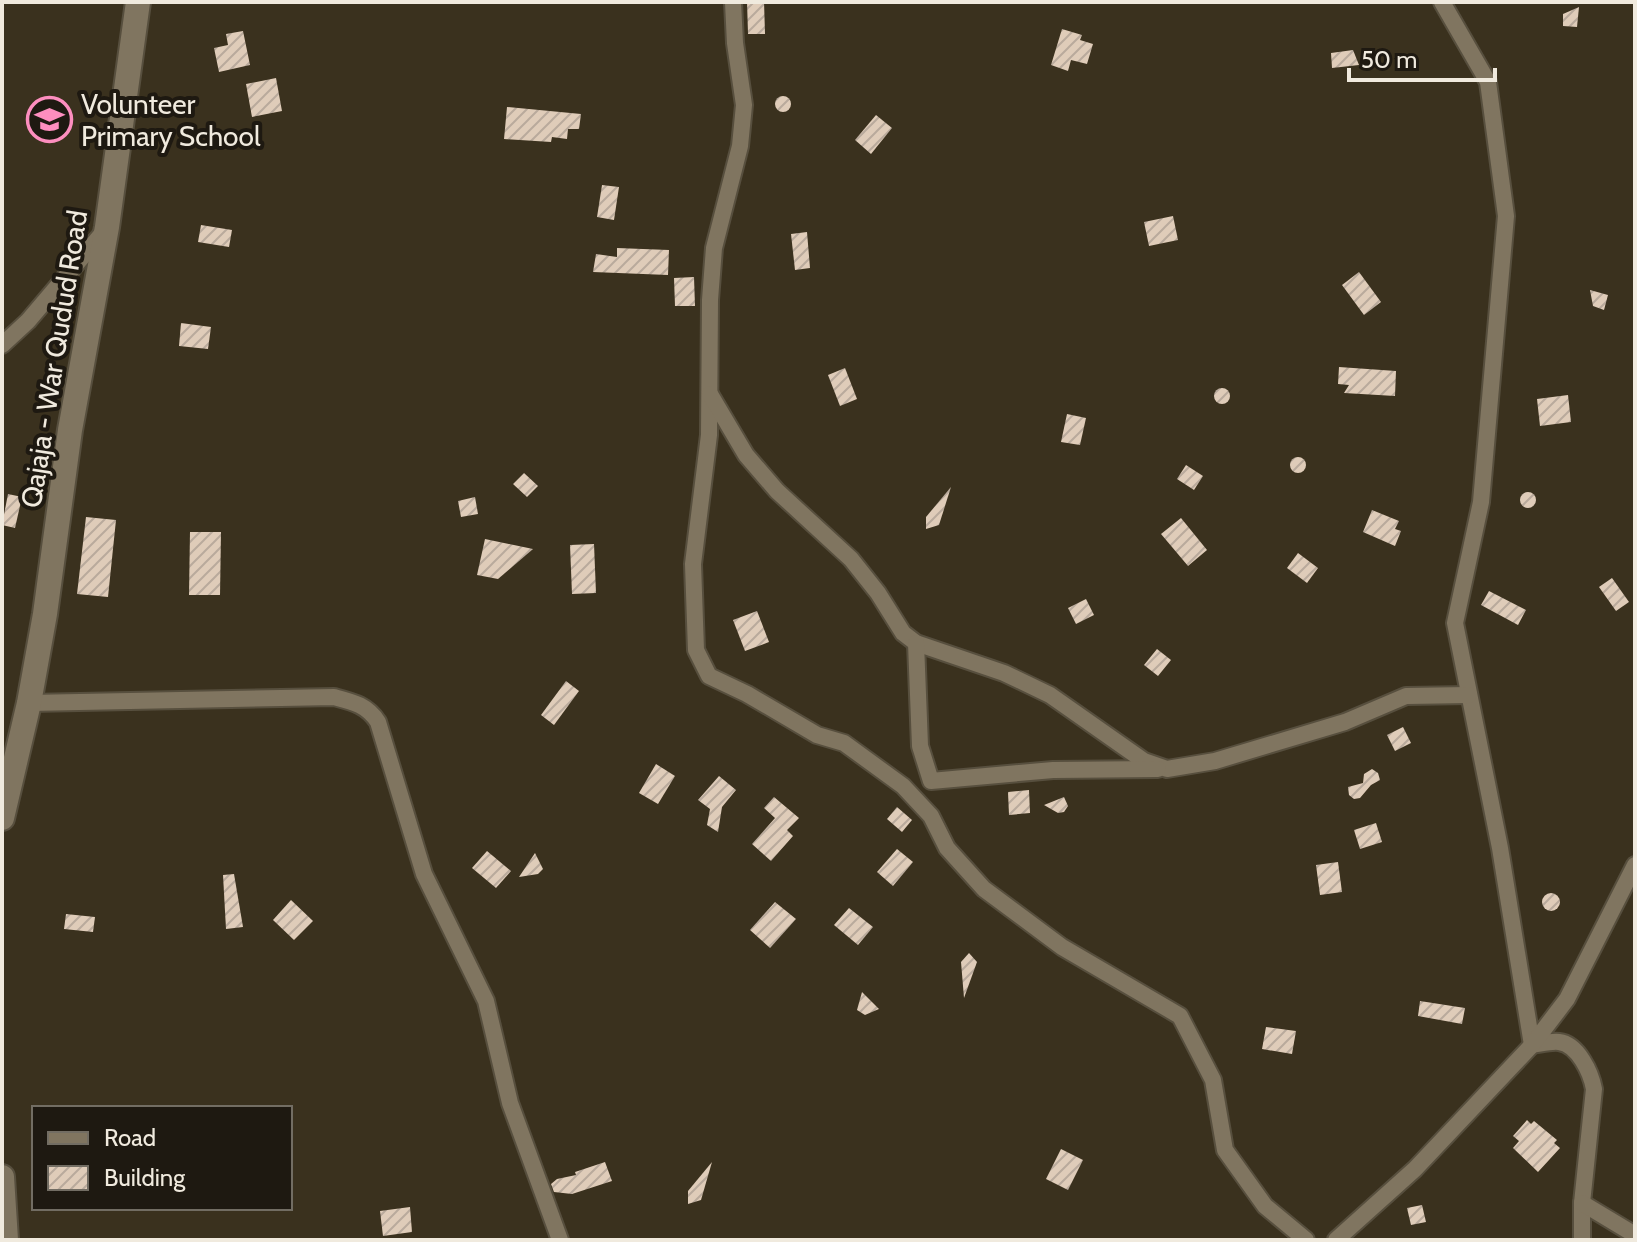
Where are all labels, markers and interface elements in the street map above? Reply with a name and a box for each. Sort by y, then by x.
scale bar [1349,32,1495,82]
text: 50 m [1361,45,1417,74]
place label: Volunteer Primary School [81,87,261,153]
school or university icon: Volunteer Primary School [26,96,74,144]
street label: Qajaja - War Qudud Road [14,208,94,510]
legend [32,1106,292,1210]
text: Road [104,1123,156,1152]
text: Building [104,1163,186,1192]

